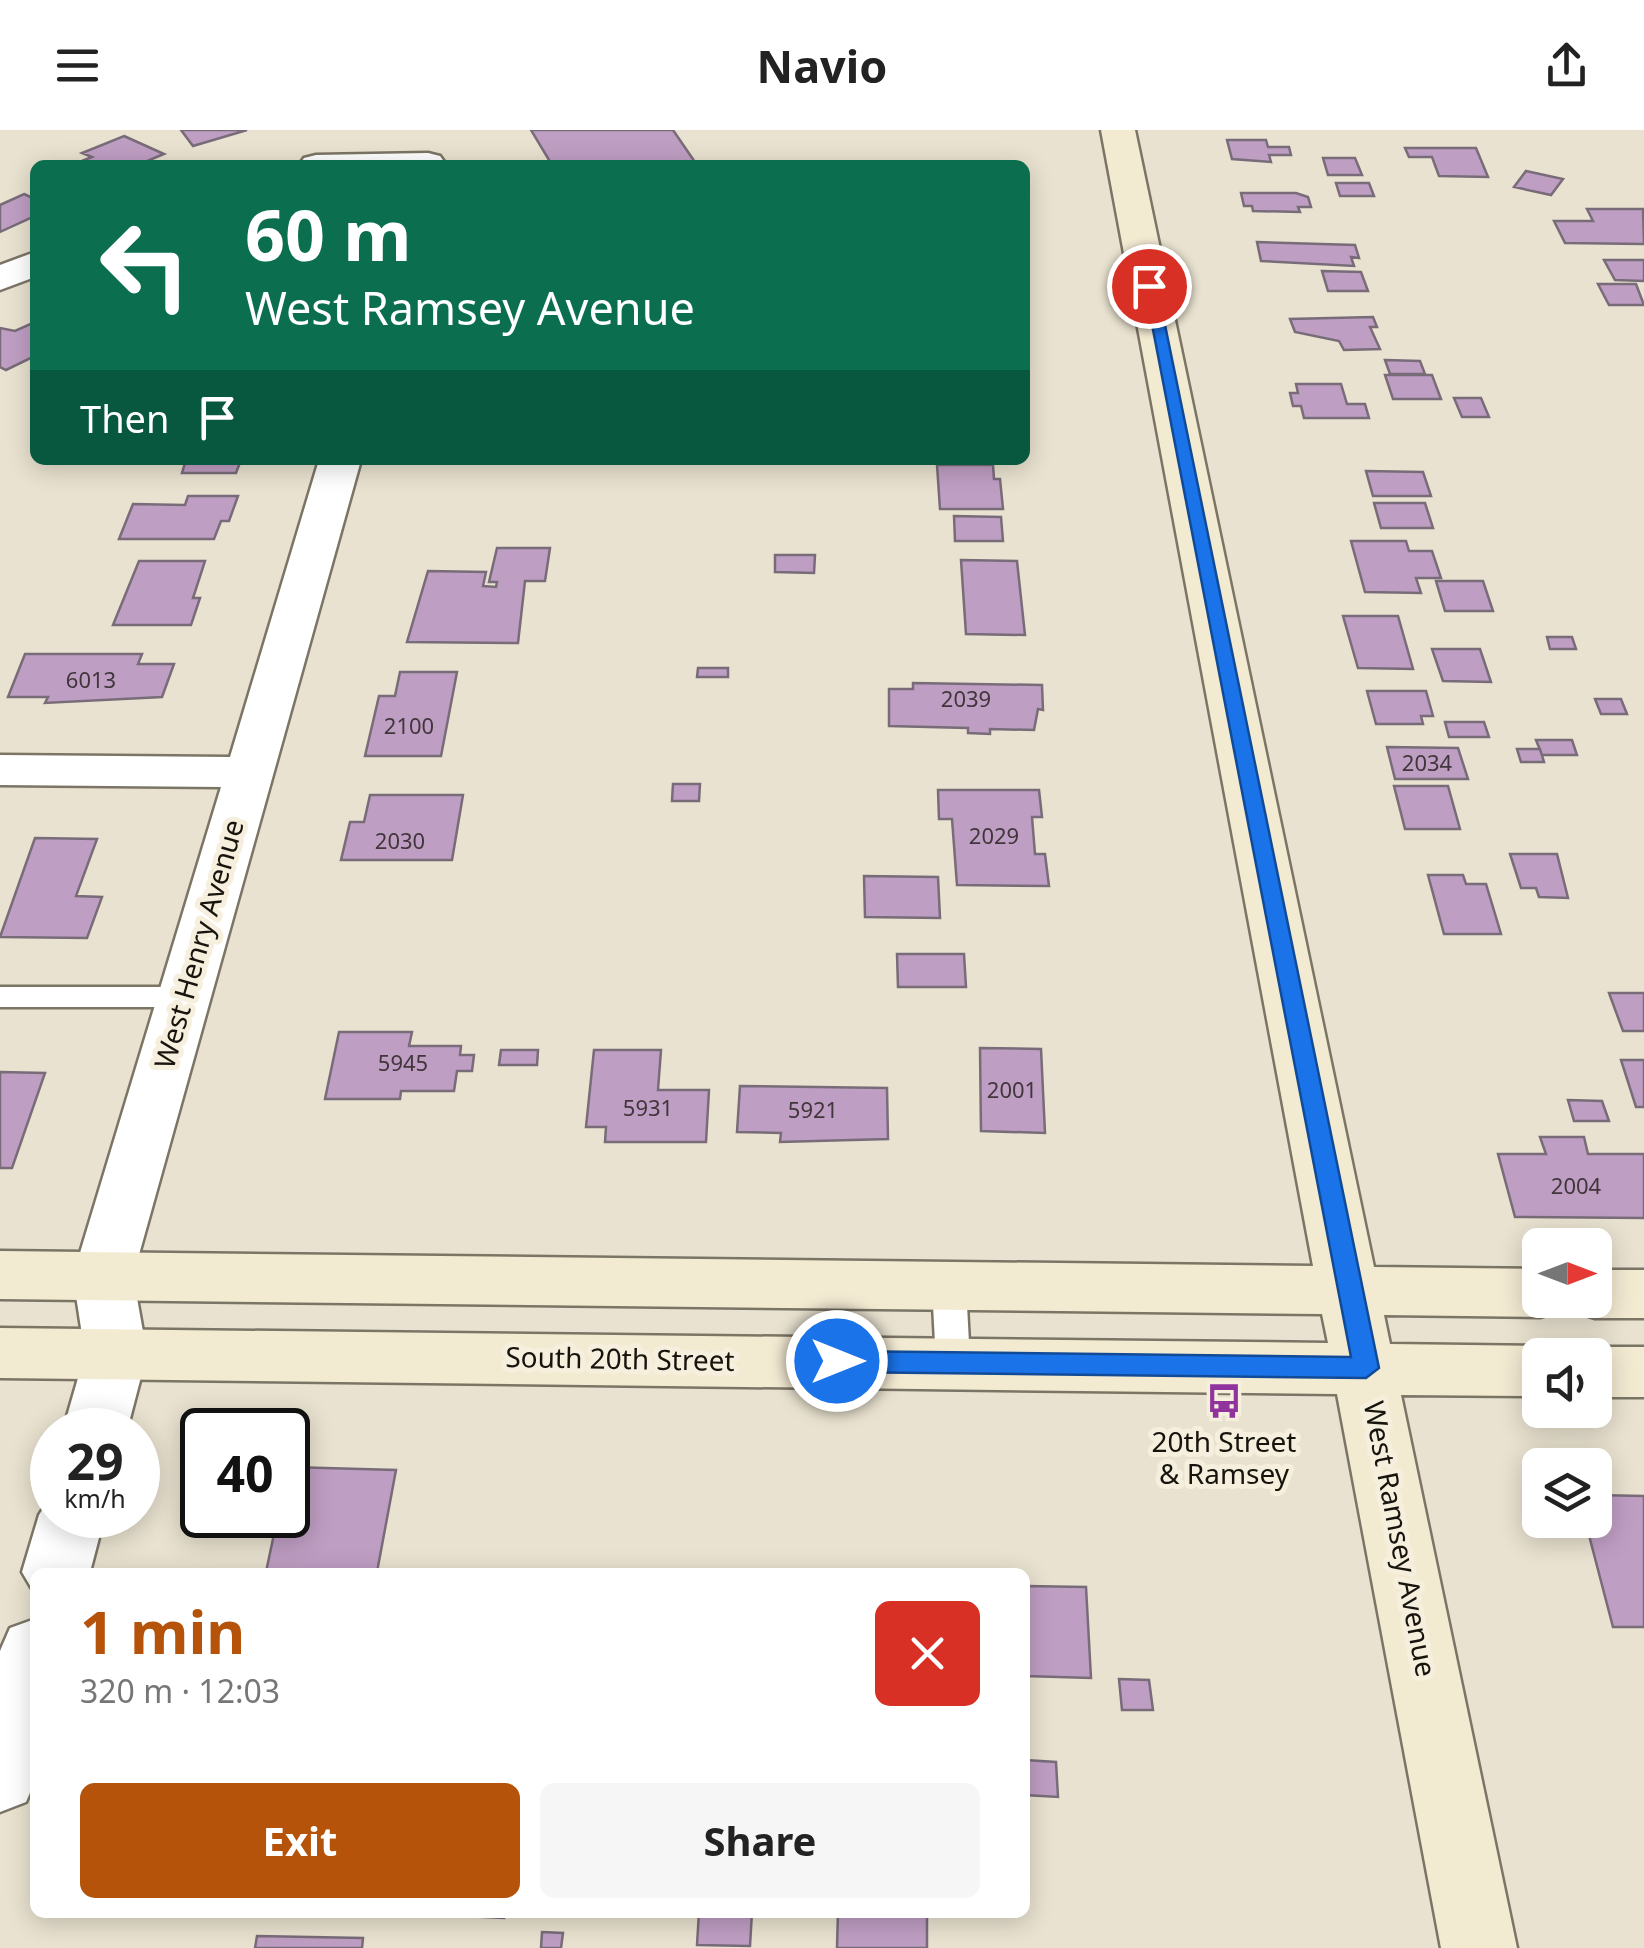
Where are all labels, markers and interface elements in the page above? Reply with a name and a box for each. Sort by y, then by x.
text: Navio [757,35,887,96]
icon: menu [50,38,105,93]
icon: share [1539,38,1594,93]
text: 60 m [245,186,412,282]
icon: left [80,200,210,330]
pin [1107,244,1192,329]
icon: arrive [1122,259,1177,314]
text: West Ramsey Avenue [245,277,695,338]
icon: arrive [190,390,245,445]
text: Then [80,392,170,444]
house number: 6013 [66,664,116,694]
house number: 2039 [941,683,991,713]
house number: 2100 [384,710,434,740]
house number: 2034 [1402,747,1453,777]
street label: West Henry Avenue [144,815,252,1073]
house number: 2029 [969,820,1019,850]
house number: 2030 [375,825,425,855]
house number: 5945 [378,1047,428,1077]
house number: 2001 [987,1074,1037,1104]
house number: 5931 [623,1092,673,1122]
house number: 5921 [788,1094,838,1124]
house number: 2004 [1551,1170,1602,1200]
north arrow [1522,1228,1612,1318]
map controls [1522,1228,1612,1538]
position arrow [785,1309,889,1413]
street label: South 20th Street [505,1337,735,1379]
button: sound [1522,1338,1612,1428]
bus stop icon: 20th Street & Ramsey [1205,1382,1243,1420]
street label: West Ramsey Avenue [1356,1398,1446,1680]
speed limit sign: 40 [180,1408,310,1538]
place label: 20th Street & Ramsey [1152,1422,1296,1492]
text: 29 [66,1427,124,1495]
button: layers [1522,1448,1612,1538]
text: km/h [64,1481,126,1515]
text: 1 min [80,1590,245,1672]
button: close [875,1601,980,1706]
text: 320 m · 12:03 [80,1669,280,1712]
button: Exit [80,1783,520,1898]
button: Share [540,1783,980,1898]

